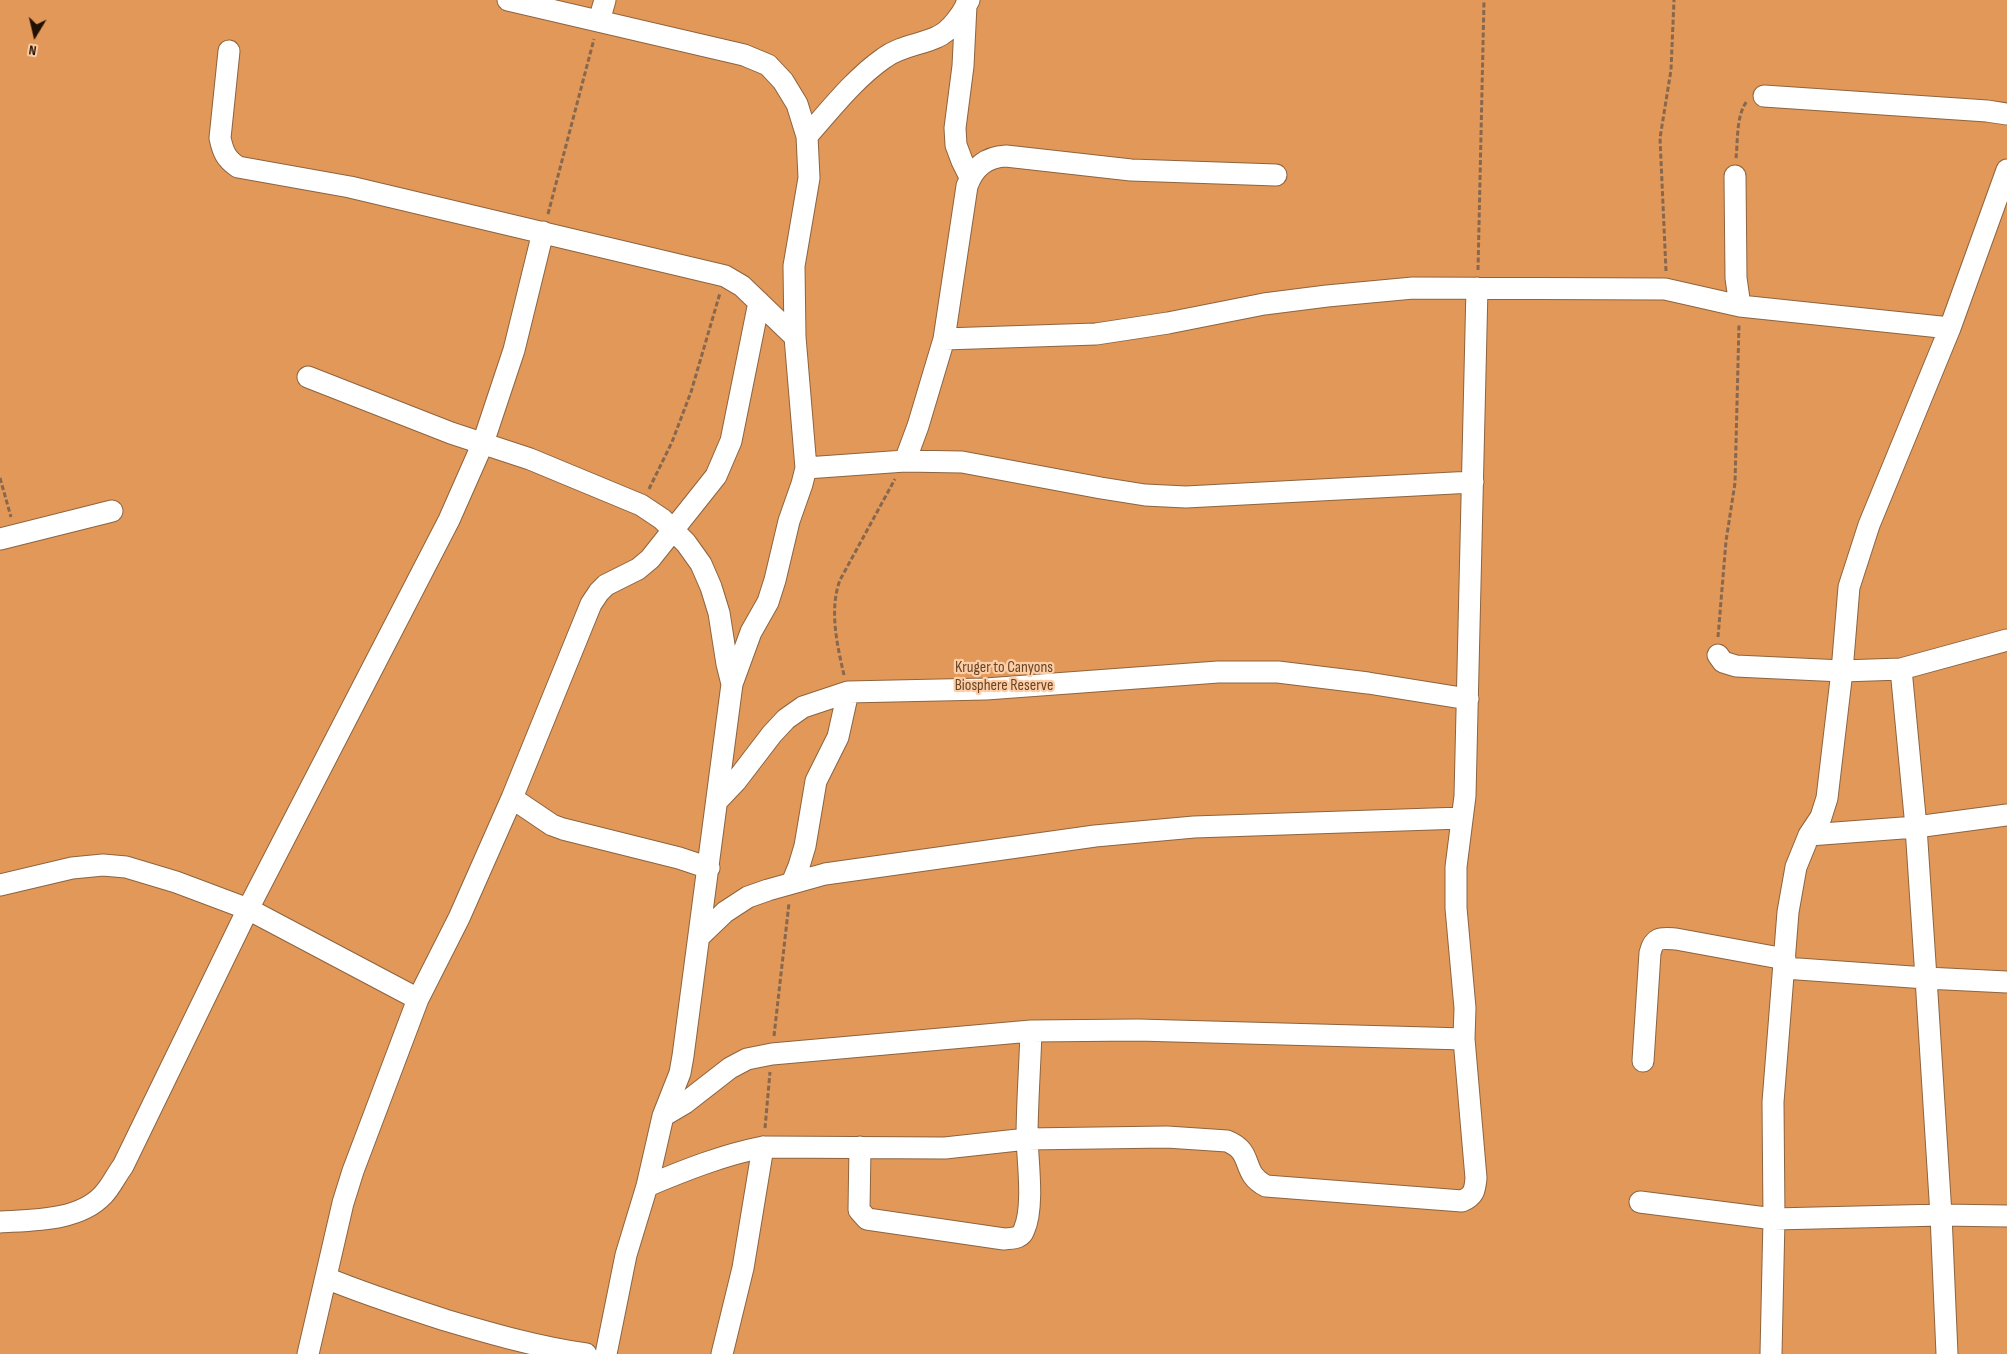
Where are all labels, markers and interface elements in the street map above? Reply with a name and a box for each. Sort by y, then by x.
north arrow [10,10,60,60]
text: N [28,41,38,59]
park label: Kruger to Canyons Biosphere Reserve [955,658,1053,696]

